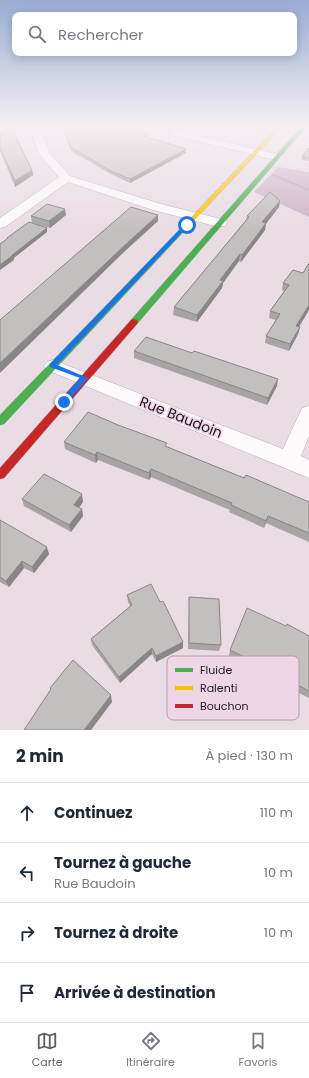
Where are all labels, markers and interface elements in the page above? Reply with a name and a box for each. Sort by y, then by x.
search box [12,12,297,56]
icon: search [26,23,48,45]
text: Rechercher [58,24,144,45]
route start [178,216,196,234]
street label: Rue Baudoin [137,391,225,443]
route end [55,393,73,411]
legend [167,656,299,720]
text: Fluide [200,662,232,678]
text: Ralenti [200,680,238,696]
text: Bouchon [200,698,249,714]
text: 2 min [16,744,64,768]
text: À pied · 130 m [205,746,293,765]
icon: ahead [16,802,38,824]
text: Continuez [54,802,133,823]
text: 110 m [260,803,293,822]
text: Tournez à gauche [54,852,191,873]
icon: left [16,862,38,884]
text: 10 m [264,863,293,882]
text: Rue Baudoin [54,874,135,893]
icon: right [16,922,38,944]
text: Tournez à droite [54,922,178,943]
text: 10 m [264,923,293,942]
icon: arrive [16,982,38,1004]
text: Arrivée à destination [54,982,216,1003]
tab: Carte [32,1030,63,1071]
tab: Itinéraire [126,1030,175,1071]
tab: Favoris [238,1030,277,1071]

